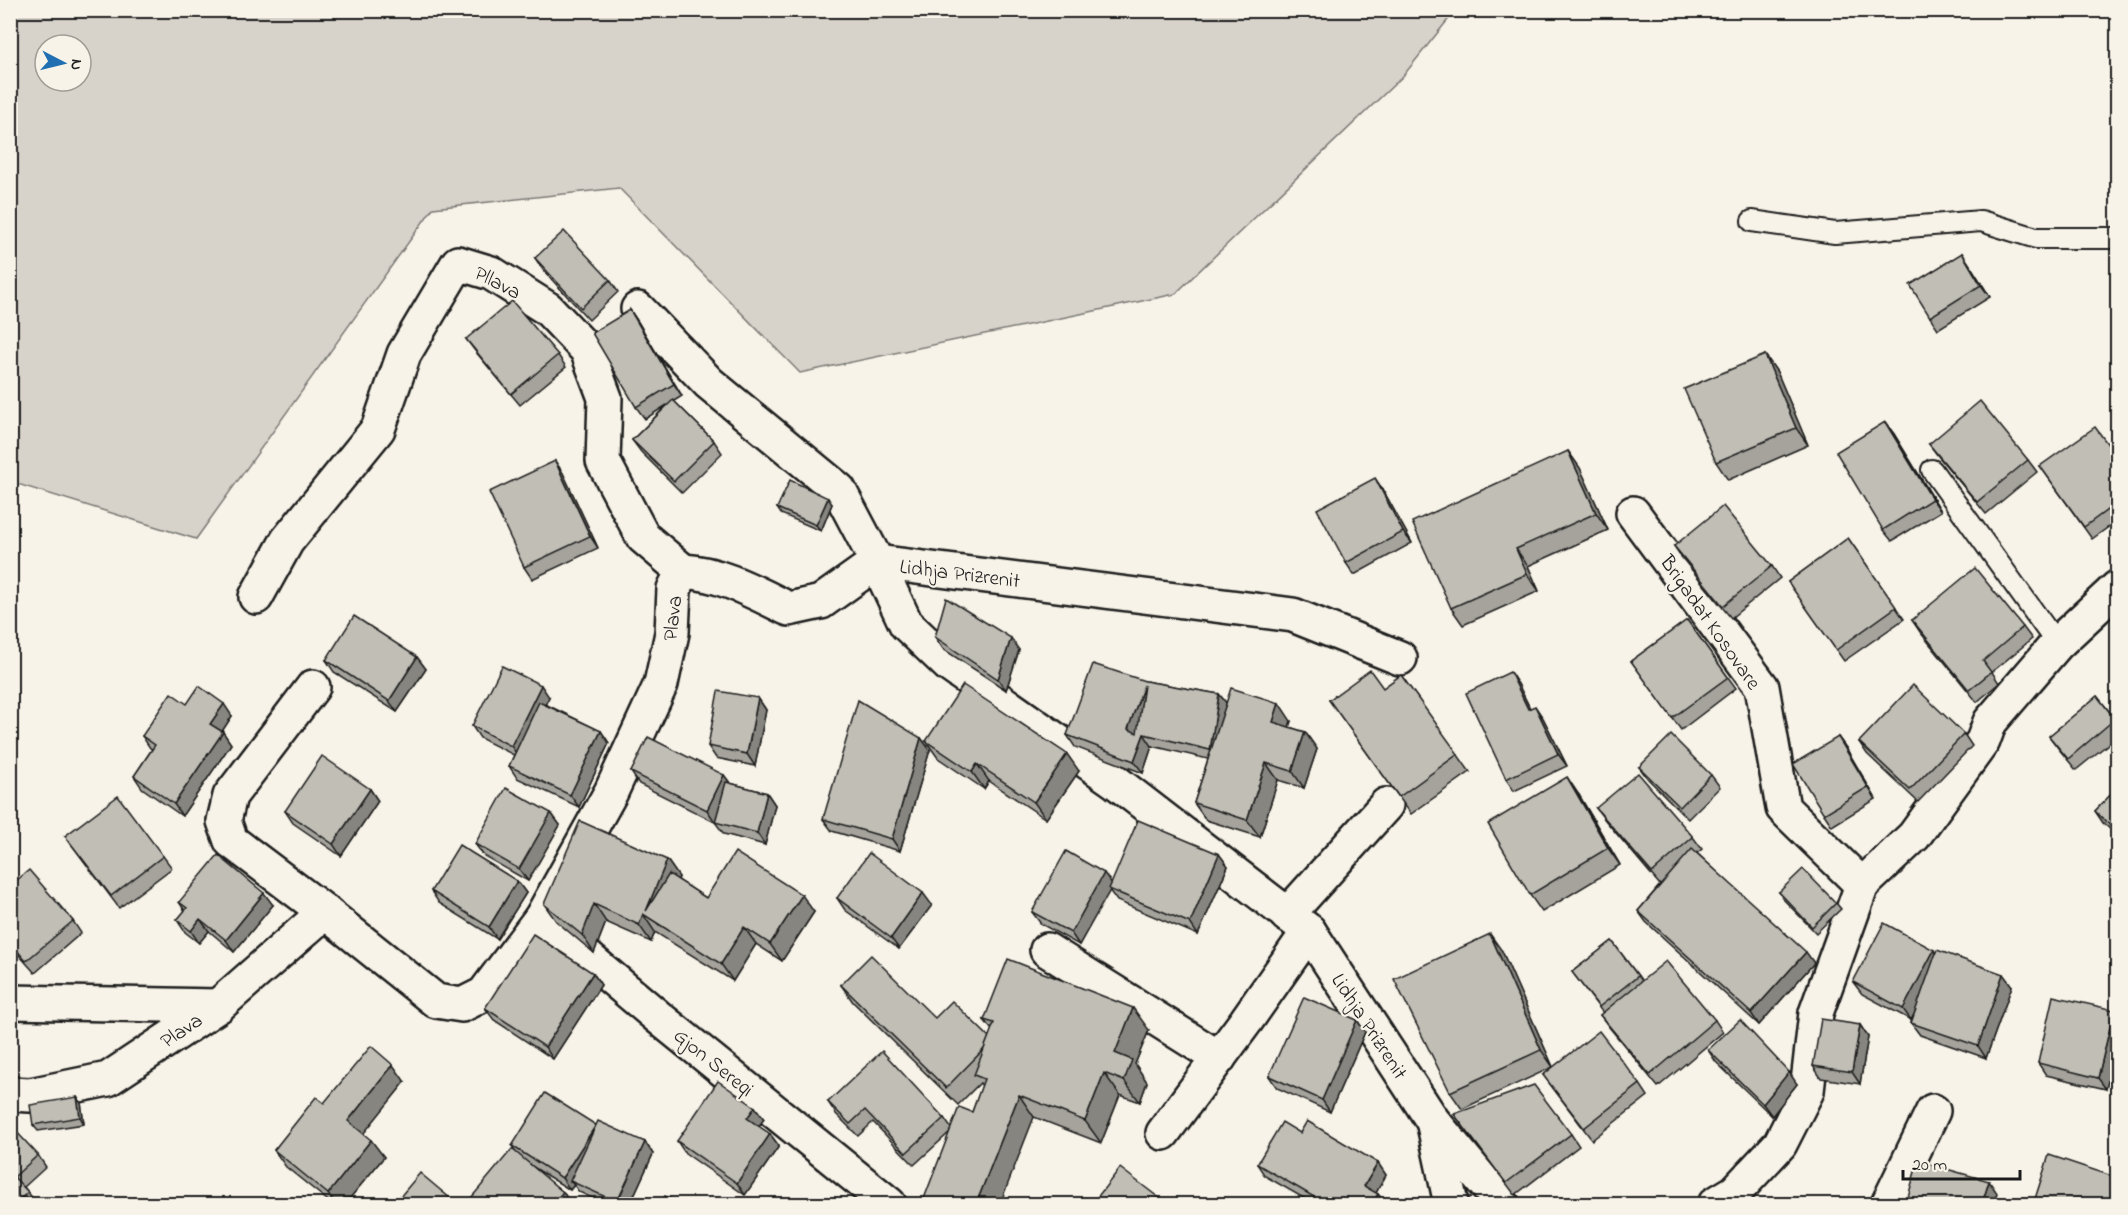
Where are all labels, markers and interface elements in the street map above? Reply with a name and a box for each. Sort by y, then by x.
north arrow [33,33,93,93]
text: N [63,58,88,72]
street label: Pllava [469,259,526,308]
street label: Brigadat Kosovare [1649,549,1768,698]
street label: Lidhja Prizrenit [898,553,1022,597]
street label: Plava [657,594,691,642]
street label: Lidhja Prizrenit [1323,968,1414,1086]
street label: Plava [155,1007,209,1057]
street label: Gjon Sereqi [666,1022,759,1105]
scale bar [1903,1143,2020,1181]
text: 20 m [1912,1153,1947,1179]

